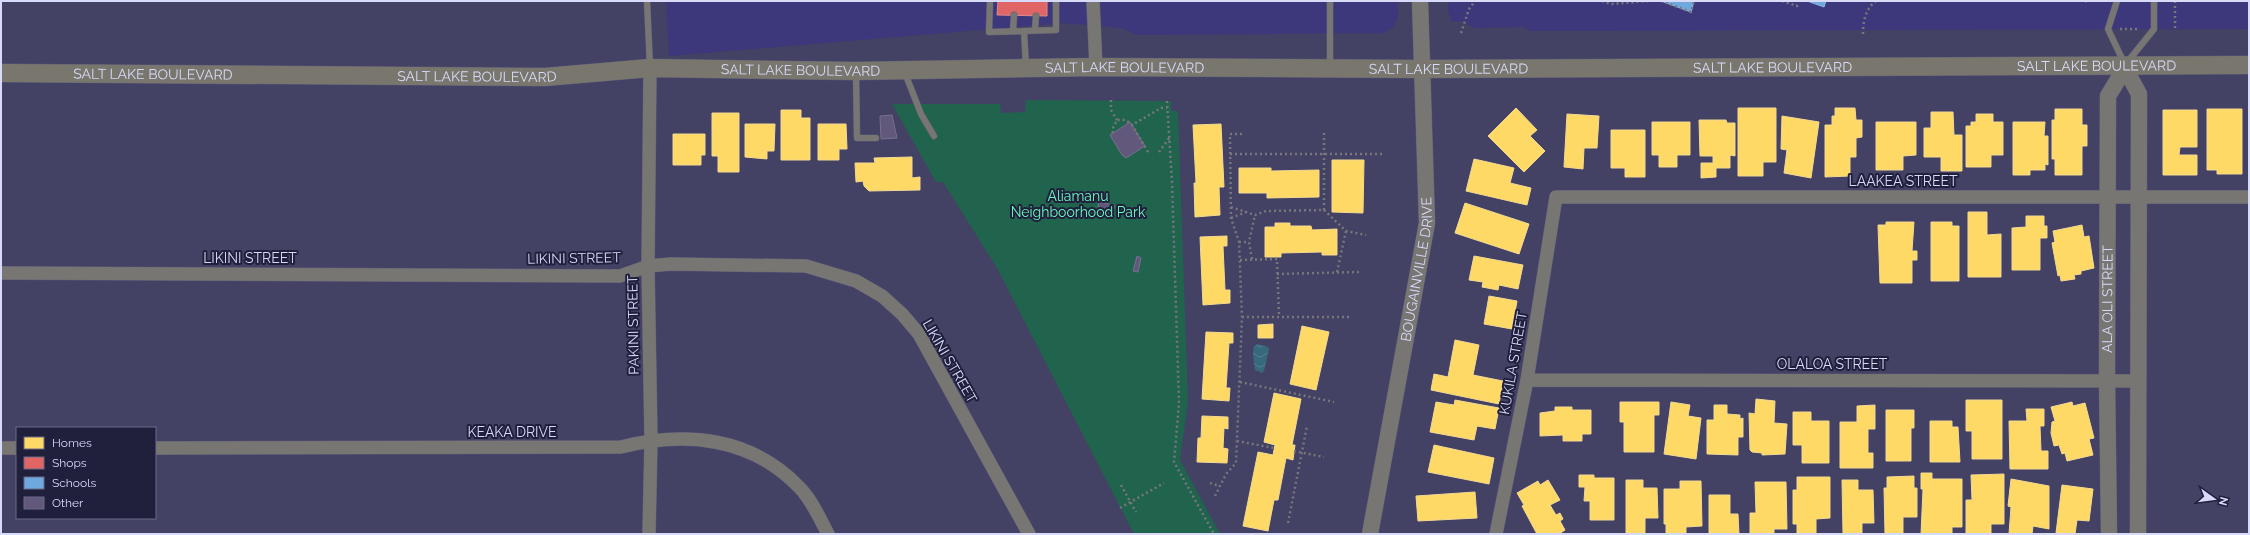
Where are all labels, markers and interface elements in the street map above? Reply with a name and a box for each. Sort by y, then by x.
street label: SALT LAKE BOULEVARD [2017,57,2176,74]
street label: SALT LAKE BOULEVARD [1045,59,1204,76]
street label: SALT LAKE BOULEVARD [1693,59,1852,76]
street label: SALT LAKE BOULEVARD [1369,60,1528,77]
street label: SALT LAKE BOULEVARD [721,61,880,79]
street label: SALT LAKE BOULEVARD [73,66,233,83]
street label: SALT LAKE BOULEVARD [397,68,557,85]
street label: LAAKEA STREET [1849,173,1958,189]
park label: Aliamanu Neighboorhood Park [1011,188,1146,220]
street label: BOUGAINVILLE DRIVE [1397,197,1436,343]
street label: ALA OLI STREET [2099,245,2115,353]
street label: LIKINI STREET [527,249,621,267]
street label: LIKINI STREET [203,250,297,266]
street label: PAKINI STREET [624,275,642,375]
street label: KUKILA STREET [1496,310,1530,416]
street label: LIKINI STREET [920,316,981,406]
street label: OLALOA STREET [1777,356,1888,372]
street label: KEAKA DRIVE [467,424,557,440]
legend [16,427,156,519]
text: Homes [52,436,92,450]
text: Shops [52,456,87,470]
text: Schools [52,476,96,490]
north arrow [2194,479,2234,519]
text: Other [52,496,84,510]
text: N [2216,496,2231,507]

